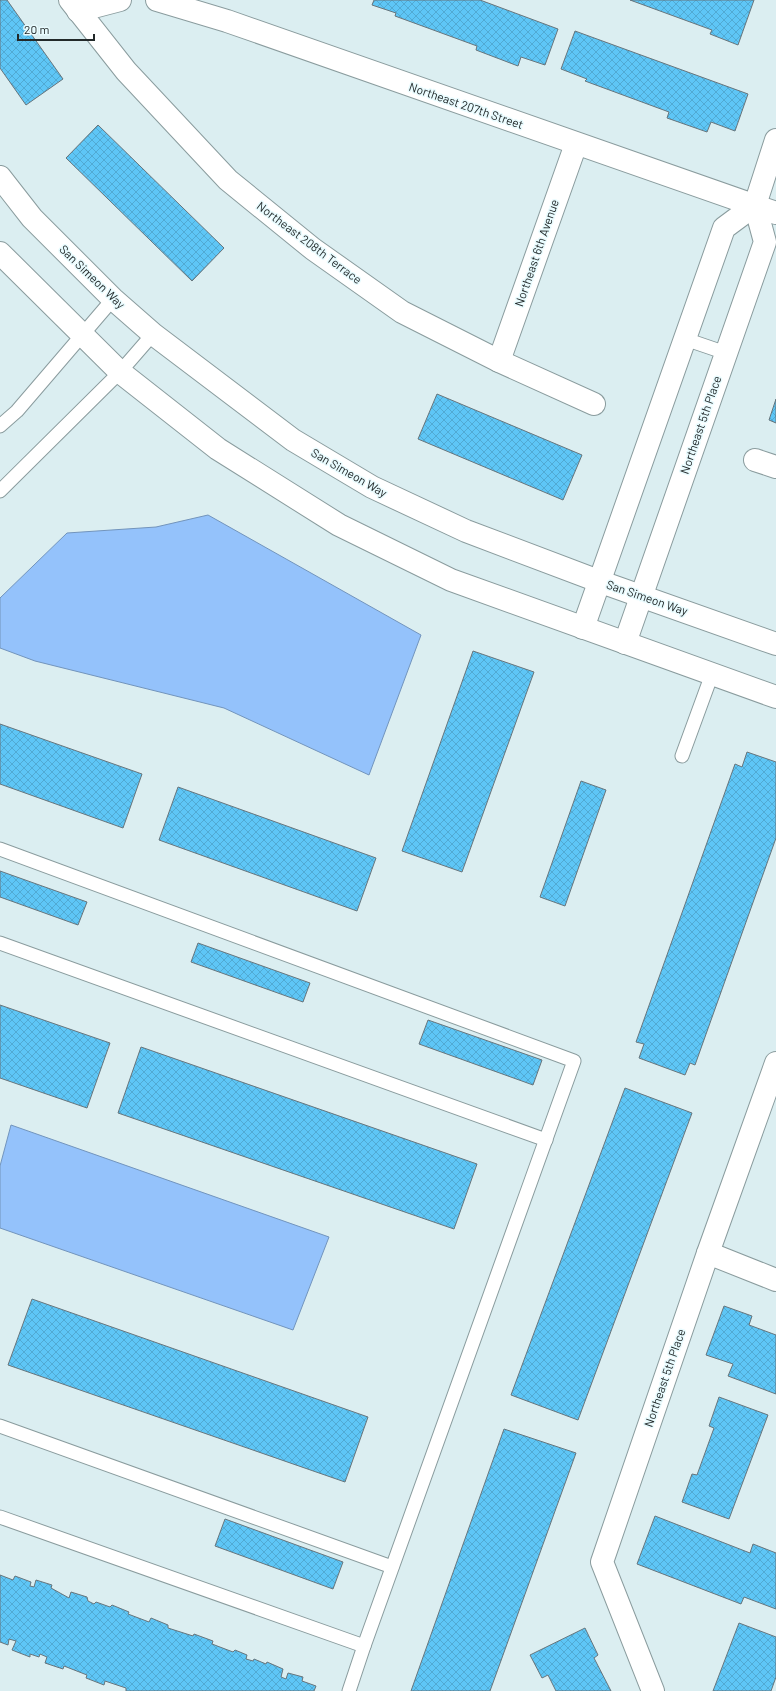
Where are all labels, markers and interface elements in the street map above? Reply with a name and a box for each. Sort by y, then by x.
scale bar [18,16,94,42]
text: 20 m [24,22,50,36]
street label: Northeast 207th Street [407,79,525,131]
street label: Northeast 6th Avenue [511,197,561,308]
street label: Northeast 208th Terrace [254,198,365,286]
street label: San Simeon Way [57,242,129,311]
street label: Northeast 5th Place [677,374,723,476]
street label: San Simeon Way [309,445,390,500]
street label: San Simeon Way [605,577,690,618]
street label: Northeast 5th Place [641,1327,687,1429]

